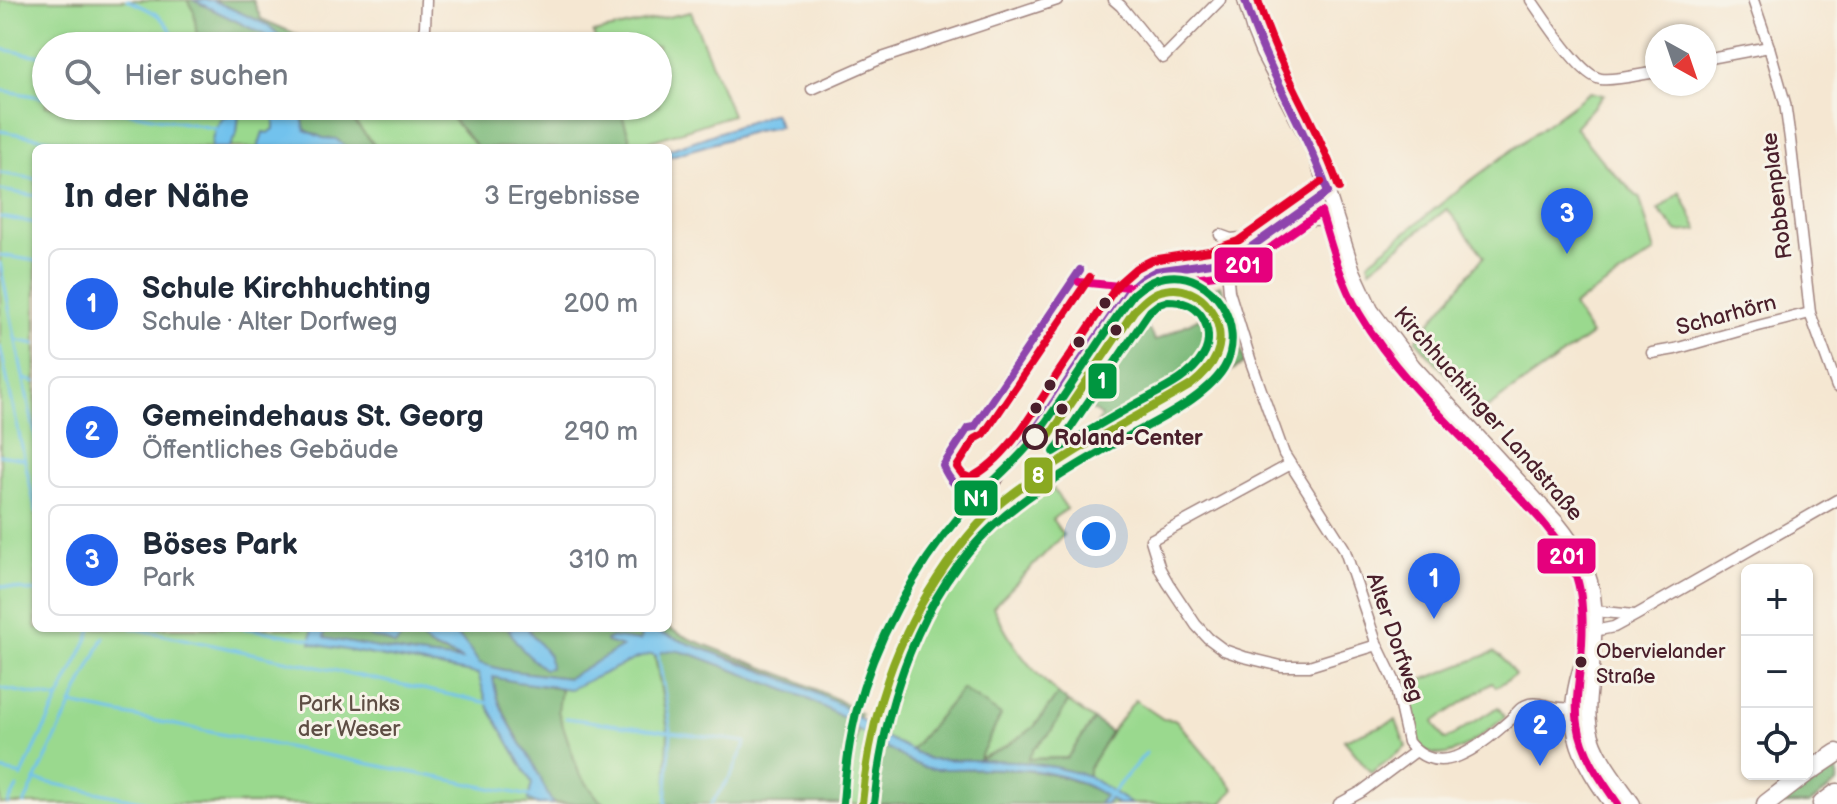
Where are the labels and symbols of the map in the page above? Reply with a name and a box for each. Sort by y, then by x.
north arrow [1645,24,1717,96]
street label: Robbenplate [1756,131,1799,261]
pin: 3 [1541,188,1593,254]
line badge: 201 [1213,246,1274,284]
text: 201 [1225,253,1261,280]
street label: Scharhörn [1673,289,1779,342]
unlabelled marker [1097,295,1113,311]
street label: Kirchhuchtinger Landstraße [1387,301,1588,527]
unlabelled marker [1108,322,1124,338]
unlabelled marker [1071,334,1087,350]
line badge: 1 [1087,362,1118,400]
text: 1 [1097,368,1107,395]
unlabelled marker [1042,377,1058,393]
unlabelled marker [1028,400,1044,416]
unlabelled marker [1054,401,1070,417]
marker: Roland-Center [1023,425,1047,449]
place label: Roland-Center [1054,425,1203,452]
line badge: 8 [1023,456,1054,495]
text: 8 [1031,463,1045,490]
line badge: N1 [953,479,999,517]
text: N1 [963,486,989,513]
your location [1076,516,1116,556]
line badge: 201 [1536,537,1597,575]
text: 201 [1549,544,1585,571]
pin: 1 [1408,553,1460,619]
street label: Alter Dorfweg [1360,569,1429,706]
place label: Obervielander Straße [1596,640,1726,689]
marker: Obervielander Straße [1573,654,1589,670]
park label: Park Links der Weser [298,691,401,743]
pin: 2 [1514,700,1566,766]

